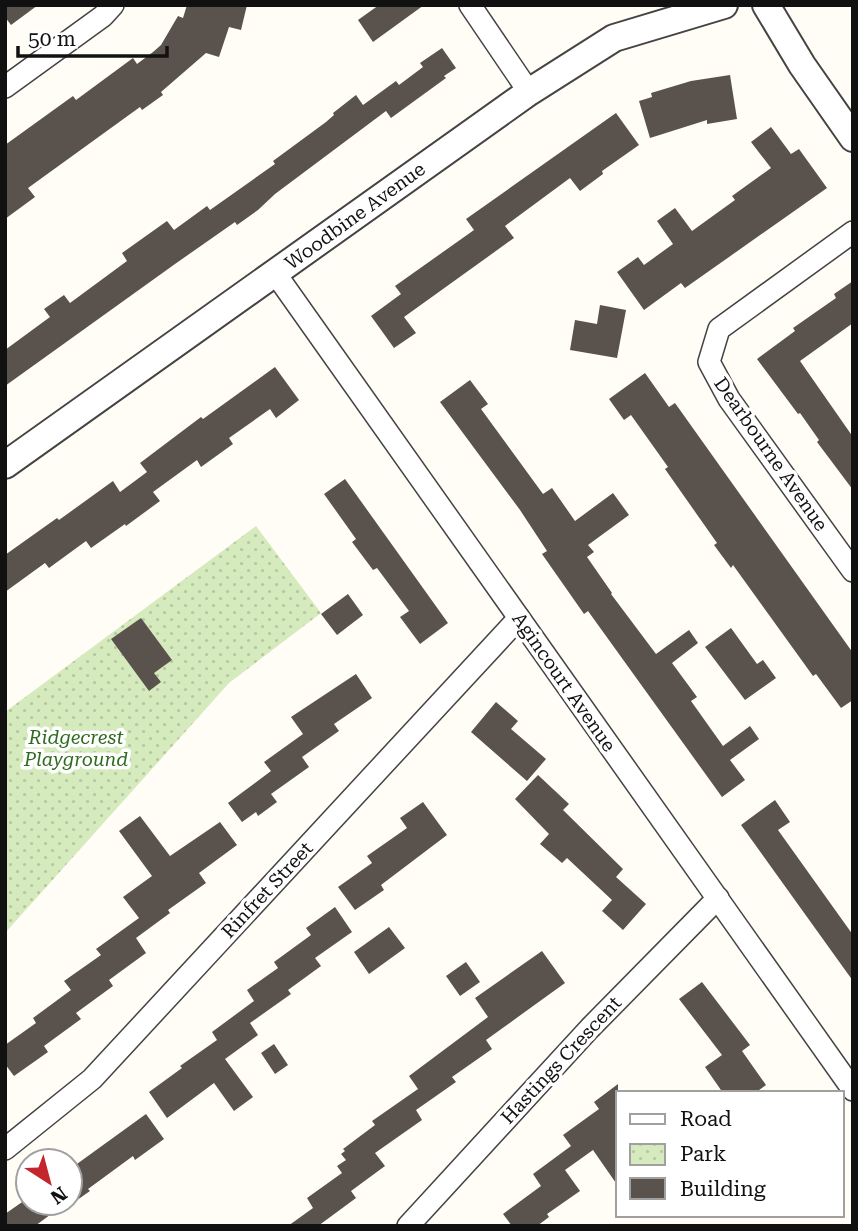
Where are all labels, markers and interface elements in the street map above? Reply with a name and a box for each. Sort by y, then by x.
scale bar [18,14,166,58]
text: 50 m [28,27,76,51]
street label: Woodbine Avenue [280,157,430,275]
street label: Dearbourne Avenue [709,373,833,535]
street label: Agincourt Avenue [507,608,621,756]
park label: Ridgecrest Playground [23,726,128,771]
street label: Rinfret Street [217,837,317,943]
street label: Hastings Crescent [496,991,626,1129]
legend [616,1091,844,1217]
text: Road [680,1107,732,1131]
text: Park [680,1142,726,1166]
north arrow [14,1147,84,1217]
text: Building [680,1177,766,1201]
text: N [46,1182,71,1209]

